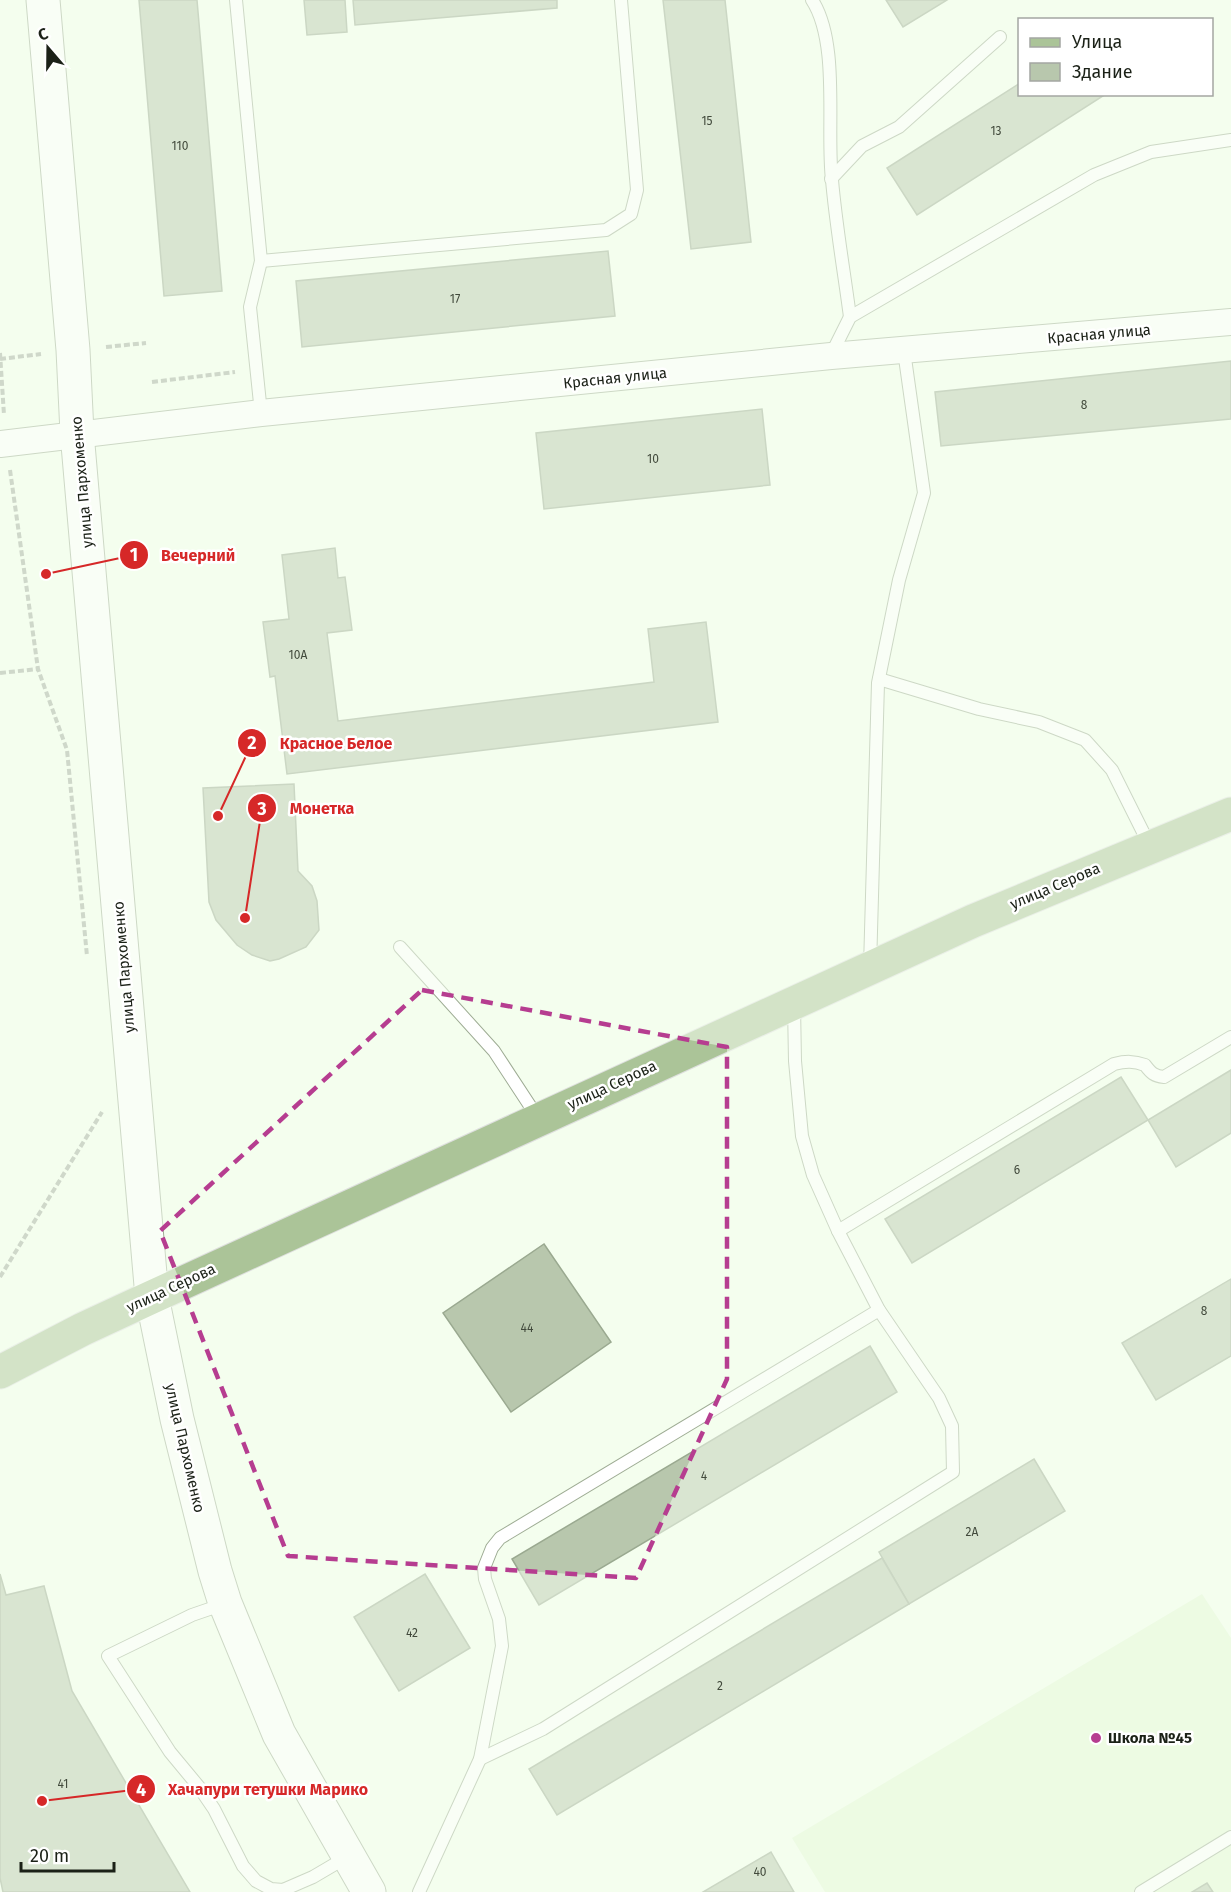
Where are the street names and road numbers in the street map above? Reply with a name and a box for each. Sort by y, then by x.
street label: Красная улица [1046,321,1152,347]
street label: Красная улица [562,364,668,392]
street label: улица Пархоменко [67,415,97,549]
street label: улица Серова [1007,859,1103,913]
street label: улица Пархоменко [109,900,139,1034]
street label: улица Серова [565,1057,659,1113]
street label: улица Серова [124,1260,218,1316]
street label: улица Пархоменко [161,1382,209,1514]

